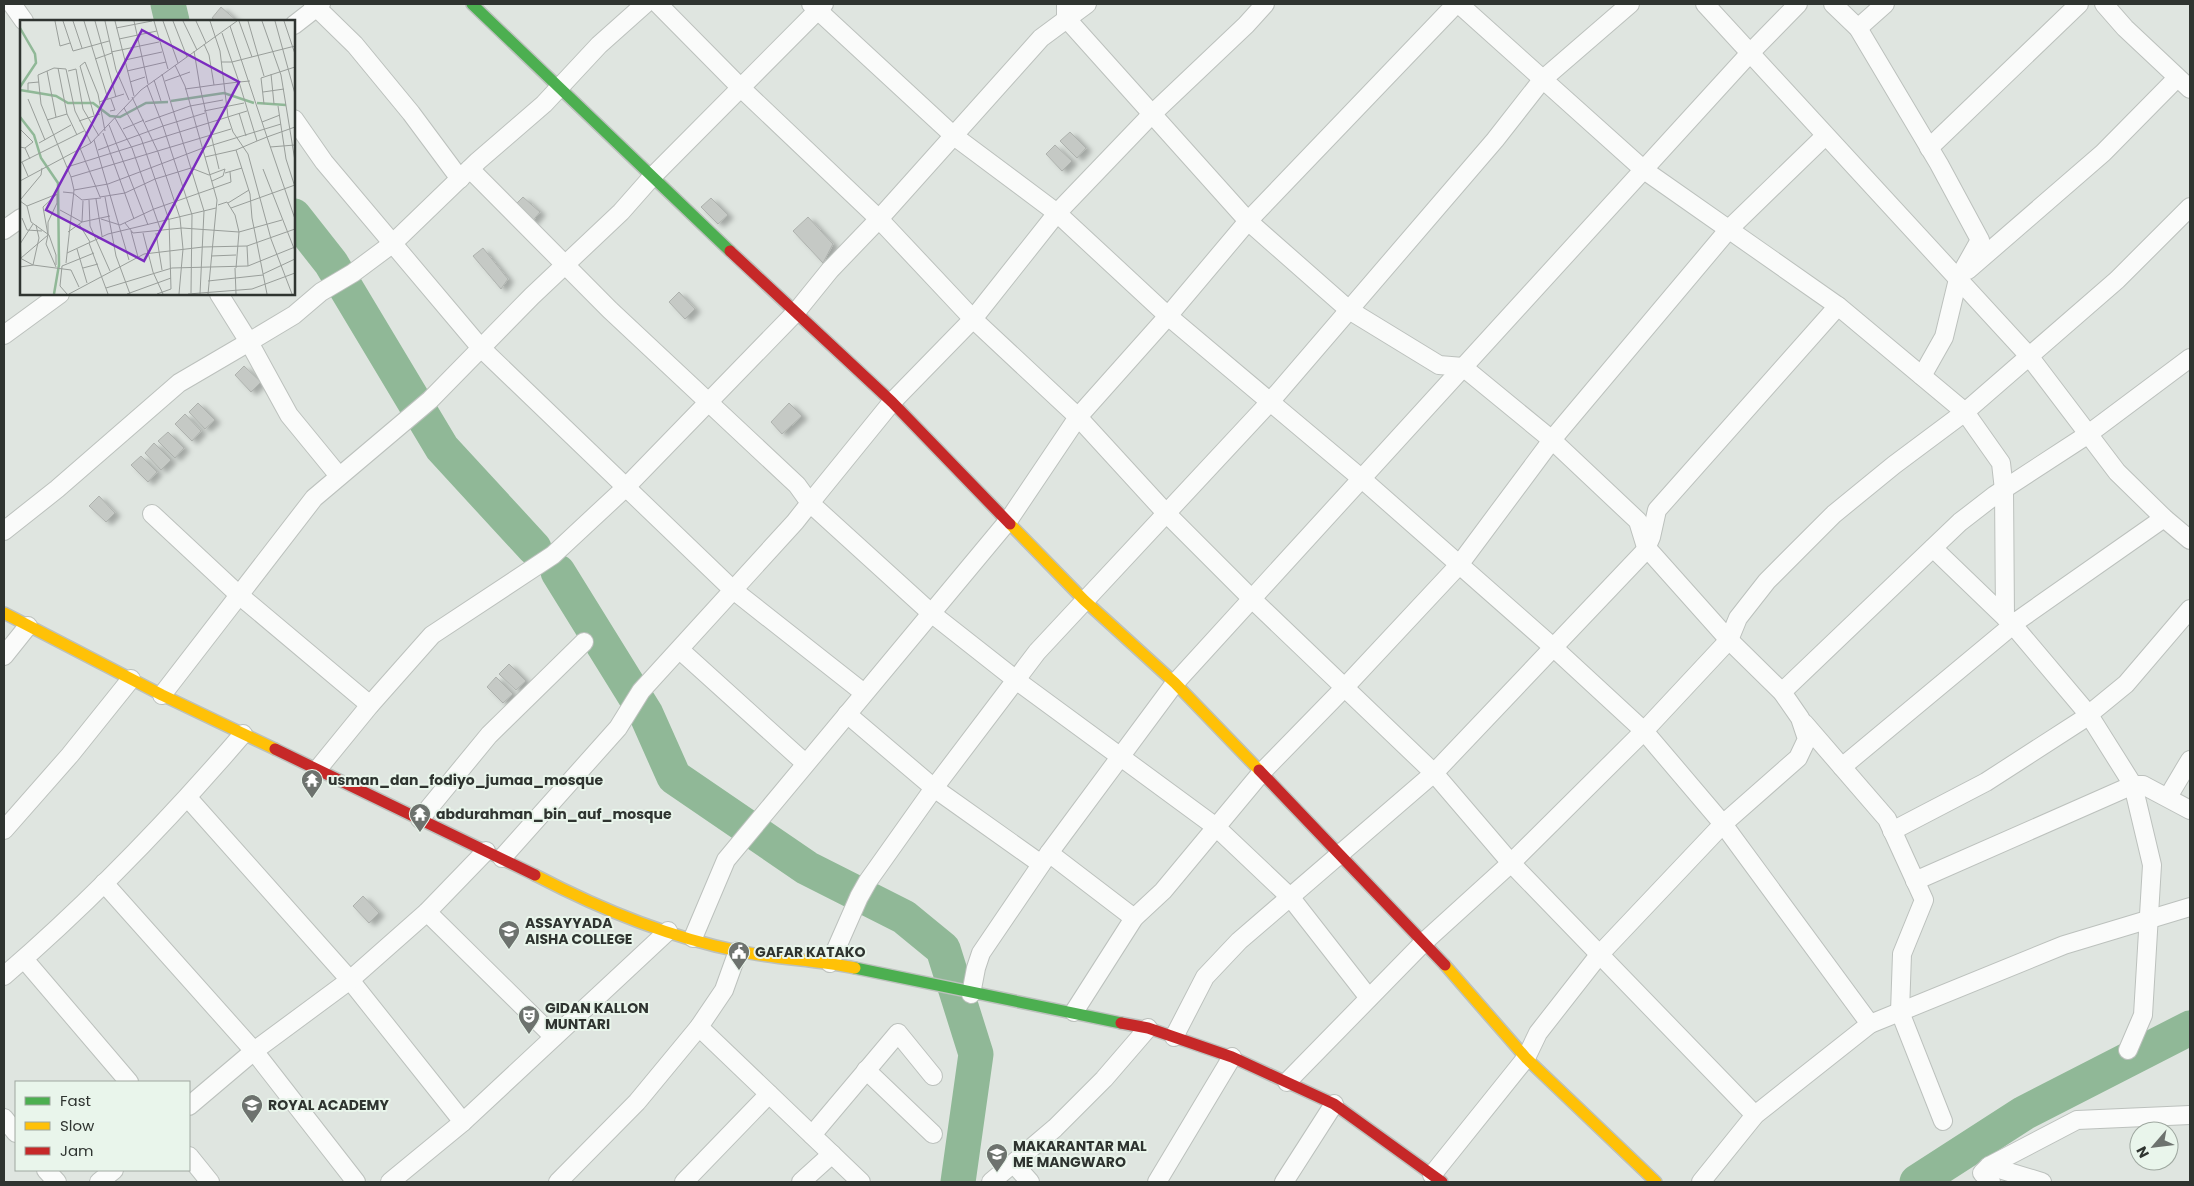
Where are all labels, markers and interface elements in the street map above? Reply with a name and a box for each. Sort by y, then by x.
inset map [20,20,295,295]
temple icon: usman_dan_fodiyo_jumaa_mosque [300,768,324,799]
place label: usman_dan_fodiyo_jumaa_mosque [328,770,603,790]
temple icon: abdurahman_bin_auf_mosque [408,802,432,833]
place label: abdurahman_bin_auf_mosque [436,804,672,824]
place label: ASSAYYADA AISHA COLLEGE [525,913,632,949]
school or university icon: ASSAYYADA AISHA COLLEGE [497,919,521,950]
public building icon: GAFAR KATAKO [727,940,751,971]
place label: GAFAR KATAKO [755,942,866,962]
place label: GIDAN KALLON MUNTARI [545,998,649,1034]
theatre icon: GIDAN KALLON MUNTARI [517,1004,541,1035]
legend [15,1081,190,1171]
text: Fast [60,1090,91,1111]
school or university icon: ROYAL ACADEMY [240,1093,264,1124]
place label: ROYAL ACADEMY [268,1095,389,1115]
text: Slow [60,1115,95,1136]
north arrow [2129,1121,2179,1171]
place label: MAKARANTAR MAL ME MANGWARO [1013,1136,1147,1172]
text: Jam [60,1140,94,1161]
school or university icon: MAKARANTAR MAL ME MANGWARO [985,1142,1009,1173]
text: N [2131,1143,2154,1161]

